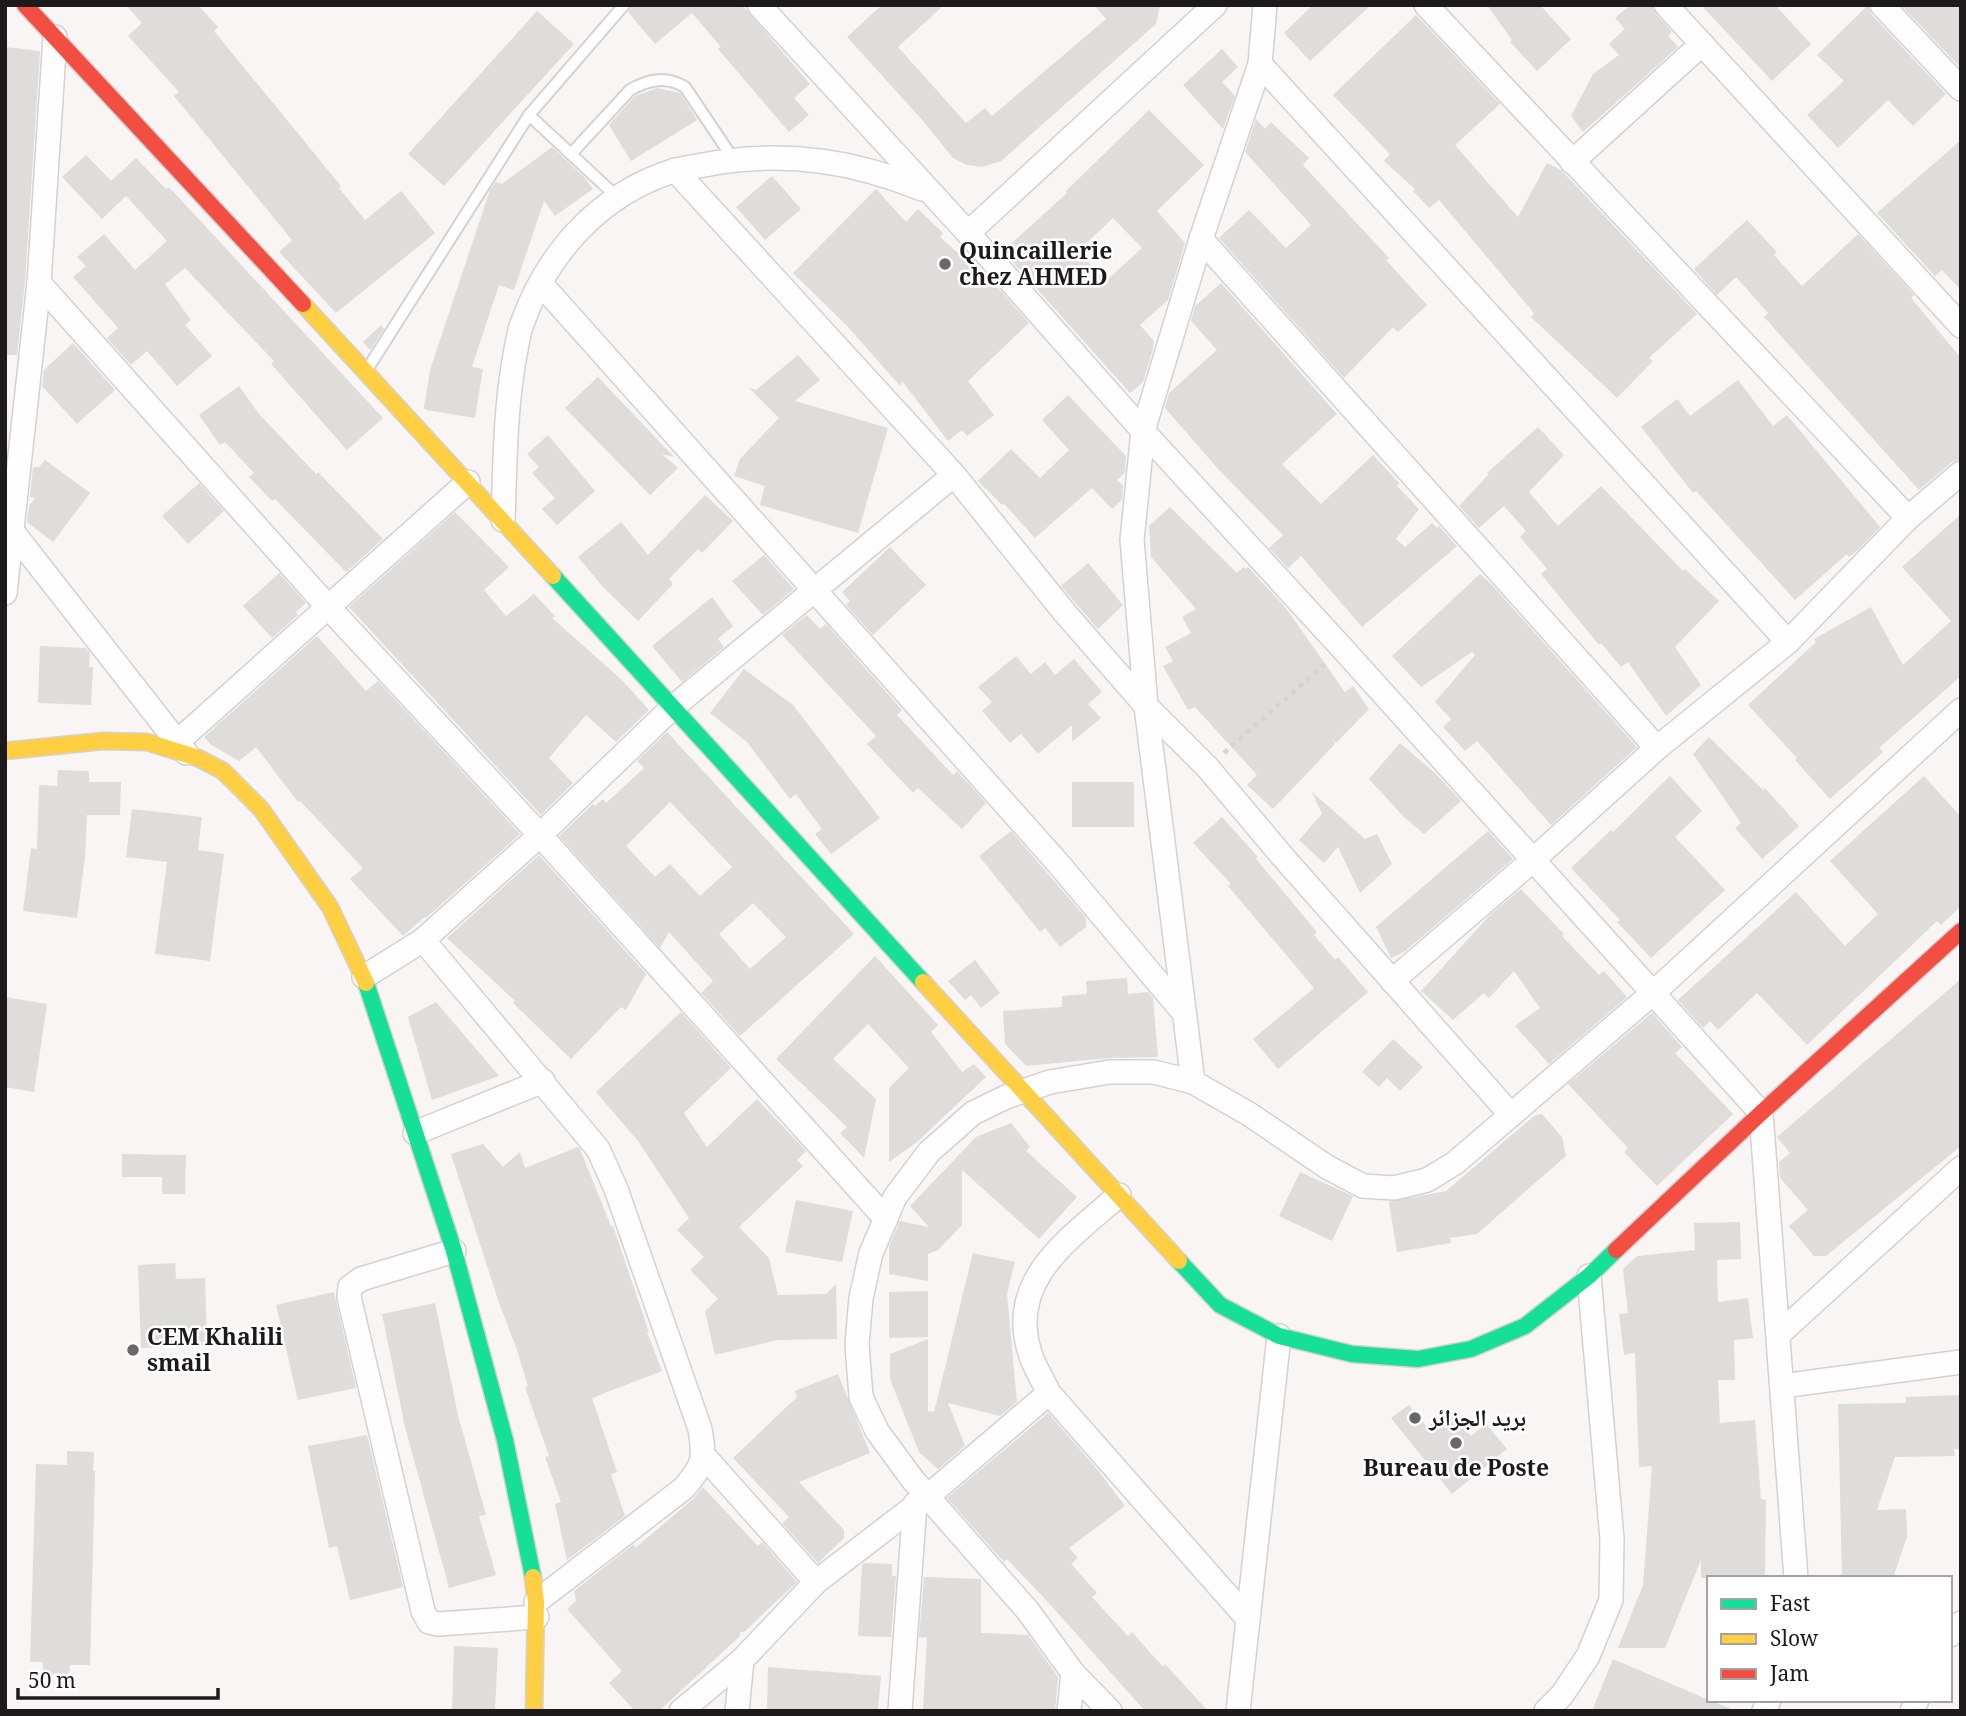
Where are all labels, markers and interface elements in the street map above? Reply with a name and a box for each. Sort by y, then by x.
place label: Quincaillerie chez AHMED [959,234,1113,300]
marker: Quincaillerie chez AHMED [937,256,953,272]
place label: CEM Khalili smail [147,1320,283,1386]
marker: CEM Khalili smail [125,1342,141,1358]
place label: بريد الجزائر [1428,1401,1526,1441]
marker: بريد الجزائر [1407,1410,1423,1426]
marker: Bureau de Poste [1448,1435,1464,1451]
place label: Bureau de Poste [1363,1451,1549,1491]
legend [1707,1576,1952,1702]
text: Fast [1770,1589,1810,1624]
text: Slow [1770,1624,1819,1659]
scale bar [18,1656,217,1700]
text: Jam [1769,1659,1809,1694]
text: 50 m [28,1666,76,1701]

